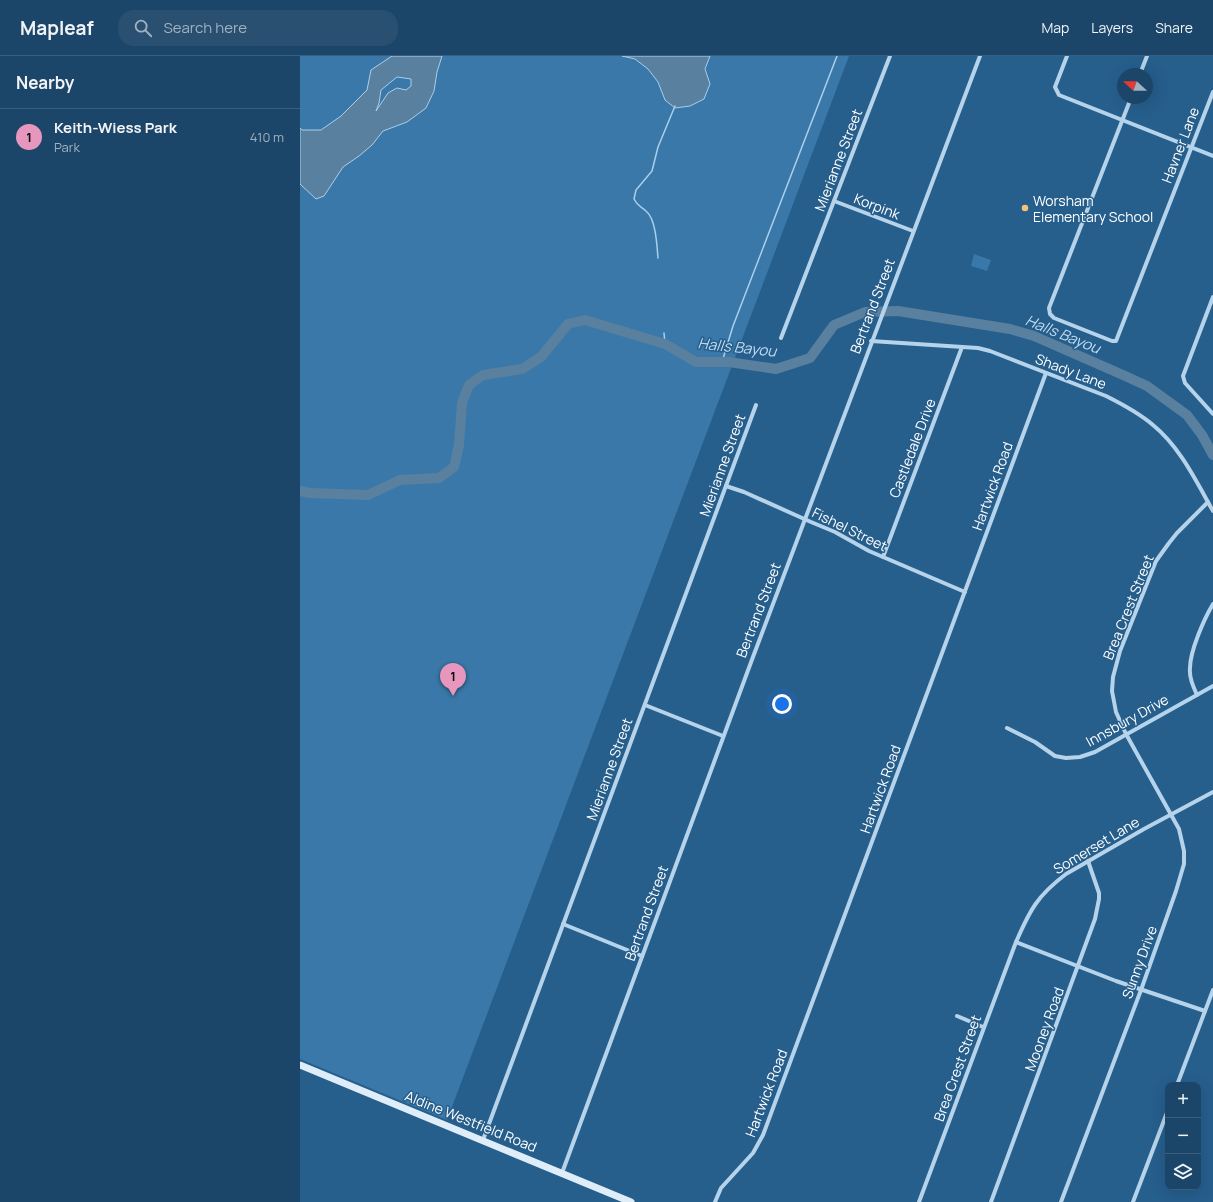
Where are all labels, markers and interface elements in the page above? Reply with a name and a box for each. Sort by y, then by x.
search box [118,10,398,46]
text: Mapleaf [20,15,94,41]
icon: search [132,17,154,39]
text: Search here [164,17,247,38]
text: Map [1041,18,1069,37]
text: Layers [1091,18,1133,37]
text: Share [1155,18,1193,37]
north arrow [1117,68,1153,104]
text: Nearby [16,71,74,94]
street label: Havner Lane [1157,104,1203,186]
street label: Mierianne Street [810,106,866,214]
text: Keith-Wiess Park [54,117,177,138]
text: 1 [26,128,32,146]
text: 410 m [250,128,284,146]
text: Park [54,138,80,156]
street label: Korpink [851,189,904,224]
place label: Worsham Elementary School [1033,191,1153,226]
marker: Worsham Elementary School [1020,203,1030,213]
street label: Bertrand Street [845,255,899,356]
water label: Halls Bayou [1022,309,1105,359]
water label: Halls Bayou [697,332,778,362]
street label: Shady Lane [1033,349,1109,393]
street label: Castledale Drive [884,395,940,501]
street label: Mierianne Street [695,411,750,519]
street label: Hartwick Road [967,439,1017,533]
street label: Fishel Street [809,503,891,556]
street label: Brea Crest Street [1098,551,1158,663]
street label: Bertrand Street [731,559,785,660]
pin: 1 [440,663,466,696]
street label: Innsbury Drive [1082,689,1172,751]
your location [772,694,792,714]
street label: Mierianne Street [582,715,637,823]
street label: Hartwick Road [855,742,905,836]
street label: Somerset Lane [1050,812,1142,878]
street label: Bertrand Street [620,862,672,963]
street label: Sunny Drive [1117,923,1161,1001]
street label: Mooney Road [1020,984,1068,1074]
street label: Brea Crest Street [929,1012,985,1124]
street label: Hartwick Road [741,1046,791,1140]
map controls [1165,1082,1201,1190]
button: + [1165,1082,1201,1118]
street label: Aldine Westfield Road [402,1086,540,1156]
button: − [1165,1118,1201,1154]
button: layers [1165,1154,1201,1190]

